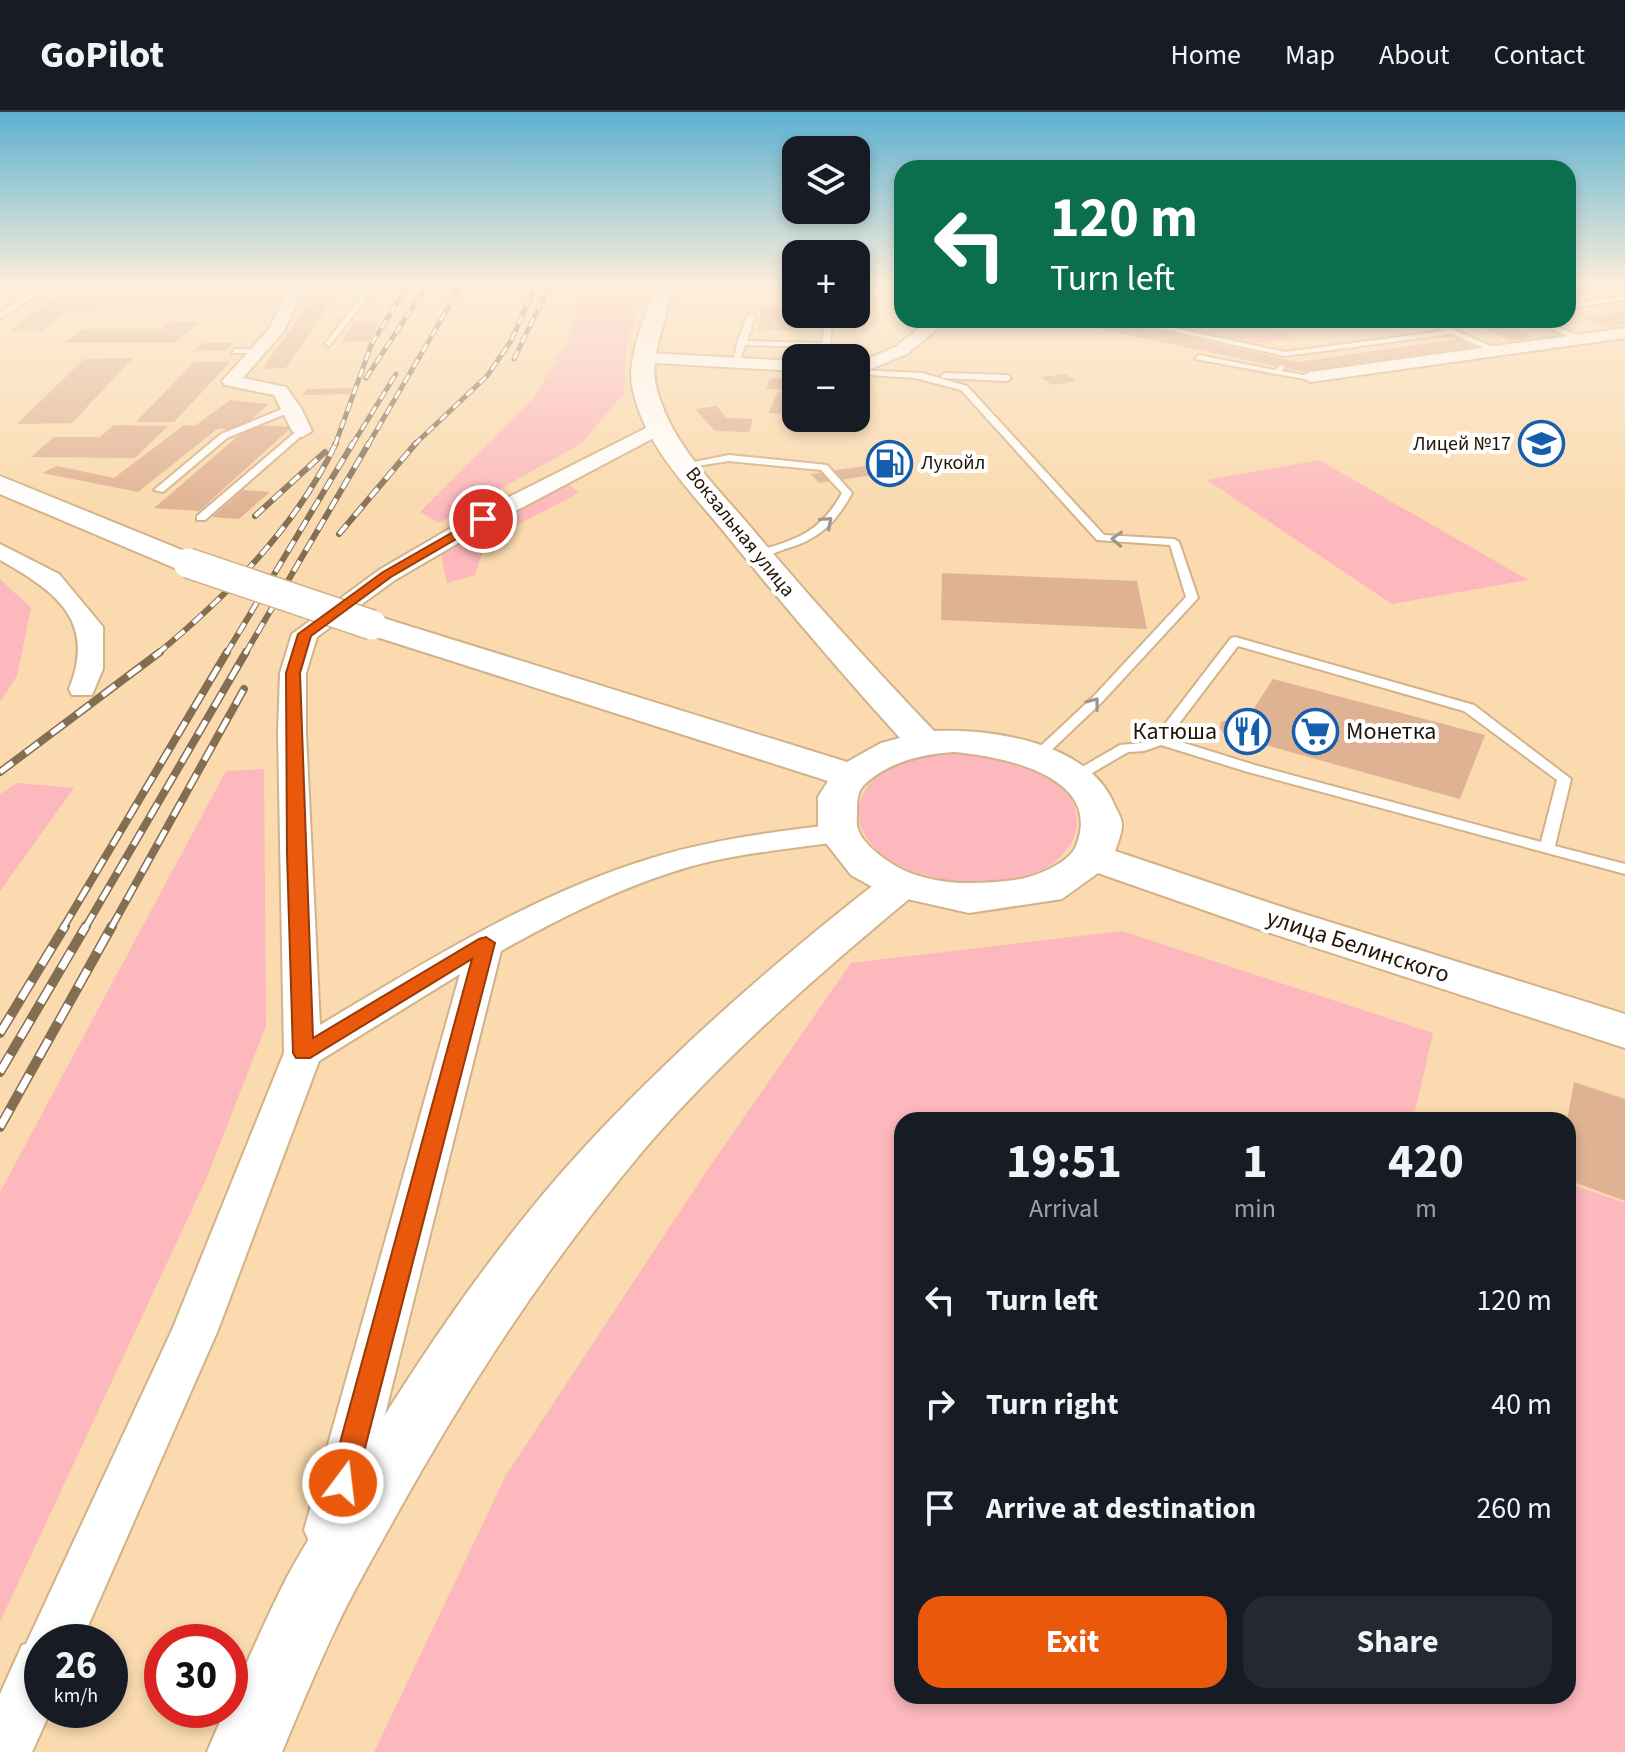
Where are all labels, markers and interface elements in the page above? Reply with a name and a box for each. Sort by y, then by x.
text: GoPilot [40,28,164,82]
text: Home [1170,35,1241,75]
text: Map [1285,35,1335,75]
text: About [1379,35,1450,75]
text: Contact [1494,35,1585,75]
map controls [782,136,870,432]
button: layers [782,136,870,224]
text: 120 m [1050,179,1198,258]
icon: left [918,192,1022,296]
button: + [782,240,870,328]
text: Turn left [1050,253,1175,304]
button: − [782,344,870,432]
school or university icon: Лицей №17 [1518,420,1566,468]
place label: Лицей №17 [1413,430,1511,458]
fuel station icon: Лукойл [866,439,914,487]
place label: Лукойл [921,449,985,477]
street label: Вокзальная улица [679,461,801,603]
pin [449,485,517,553]
icon: arrive [461,497,505,541]
one-way arrow [818,517,832,531]
one-way arrow [1111,531,1124,548]
one-way arrow [1084,697,1098,712]
restaurant icon: Катюша [1224,707,1272,755]
supermarket icon: Монетка [1291,707,1339,755]
place label: Катюша [1133,714,1217,749]
place label: Монетка [1346,714,1436,749]
street label: улица Белинского [1262,900,1454,992]
text: 19:51 [1006,1128,1122,1196]
text: 1 [1242,1128,1268,1196]
text: 420 [1388,1128,1464,1196]
text: Arrival [1029,1190,1099,1227]
text: min [1234,1190,1276,1227]
text: m [1415,1190,1437,1227]
icon: left [918,1278,962,1322]
text: Turn left [986,1279,1098,1322]
text: 120 m [1476,1279,1552,1322]
icon: right [918,1382,962,1426]
text: Turn right [986,1383,1118,1426]
text: 40 m [1491,1383,1552,1426]
position arrow [301,1441,385,1525]
icon: arrive [918,1486,962,1530]
text: Arrive at destination [986,1487,1256,1530]
text: 260 m [1476,1487,1552,1530]
button: Exit [918,1596,1227,1688]
button: Share [1243,1596,1552,1688]
speed limit sign: 30 [144,1624,248,1728]
text: 26 [55,1637,97,1694]
text: km/h [54,1682,98,1710]

